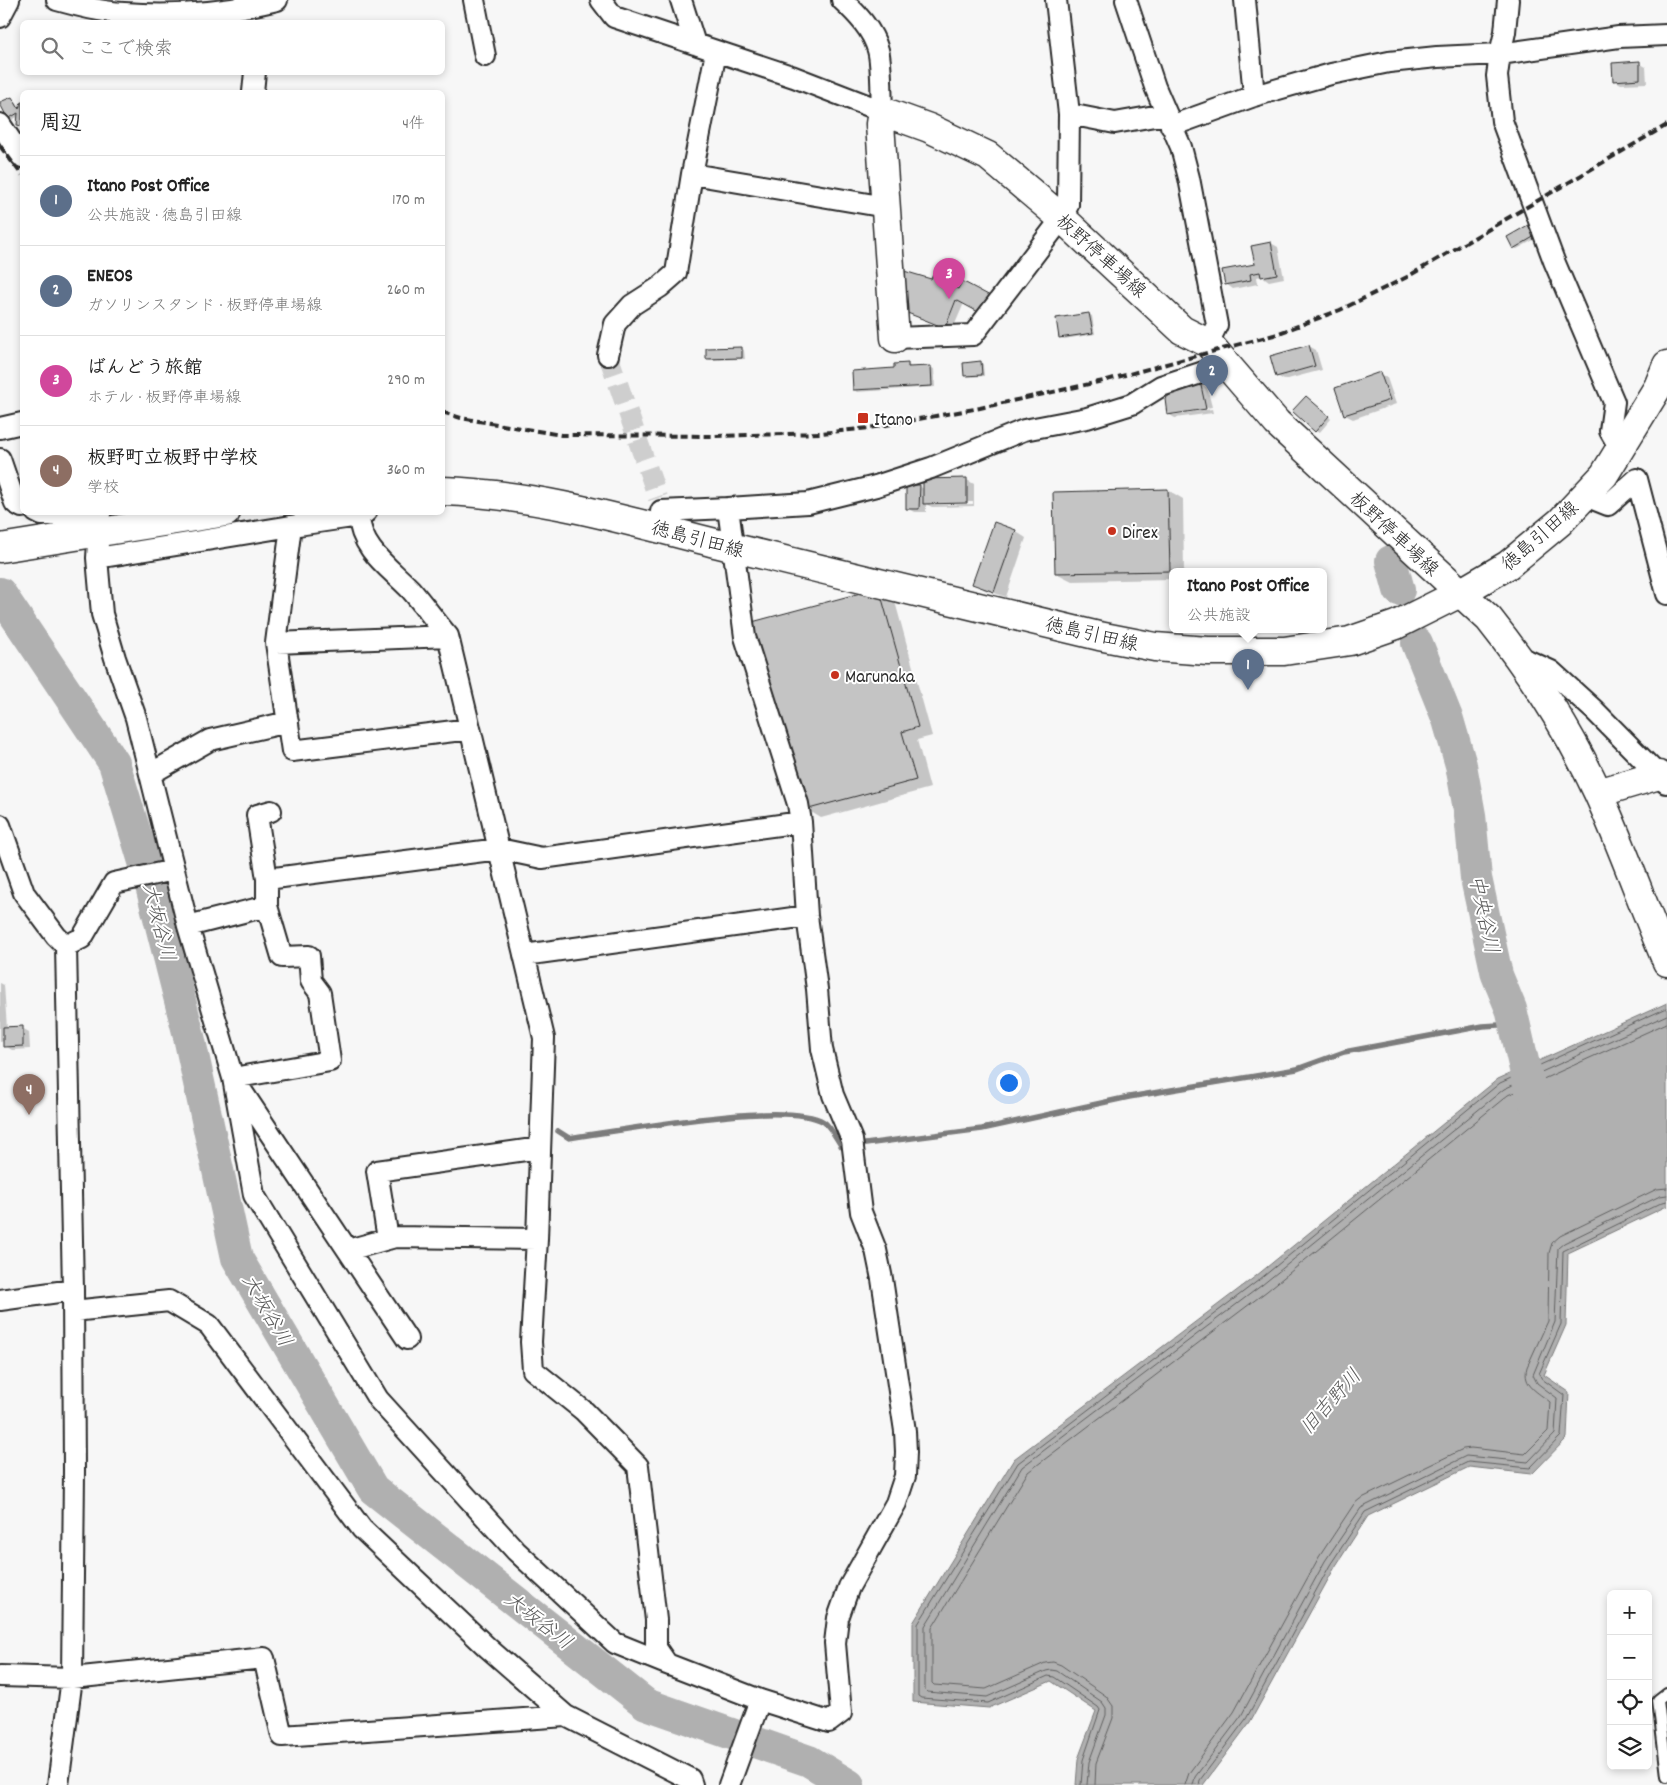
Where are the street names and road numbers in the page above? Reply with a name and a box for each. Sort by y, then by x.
street label: 板野停車場線 [1048,209,1151,306]
street label: 板野停車場線 [1342,487,1444,584]
street label: 徳島引田線 [1497,496,1586,579]
street label: 徳島引田線 [648,516,746,567]
street label: 徳島引田線 [1042,613,1141,660]

